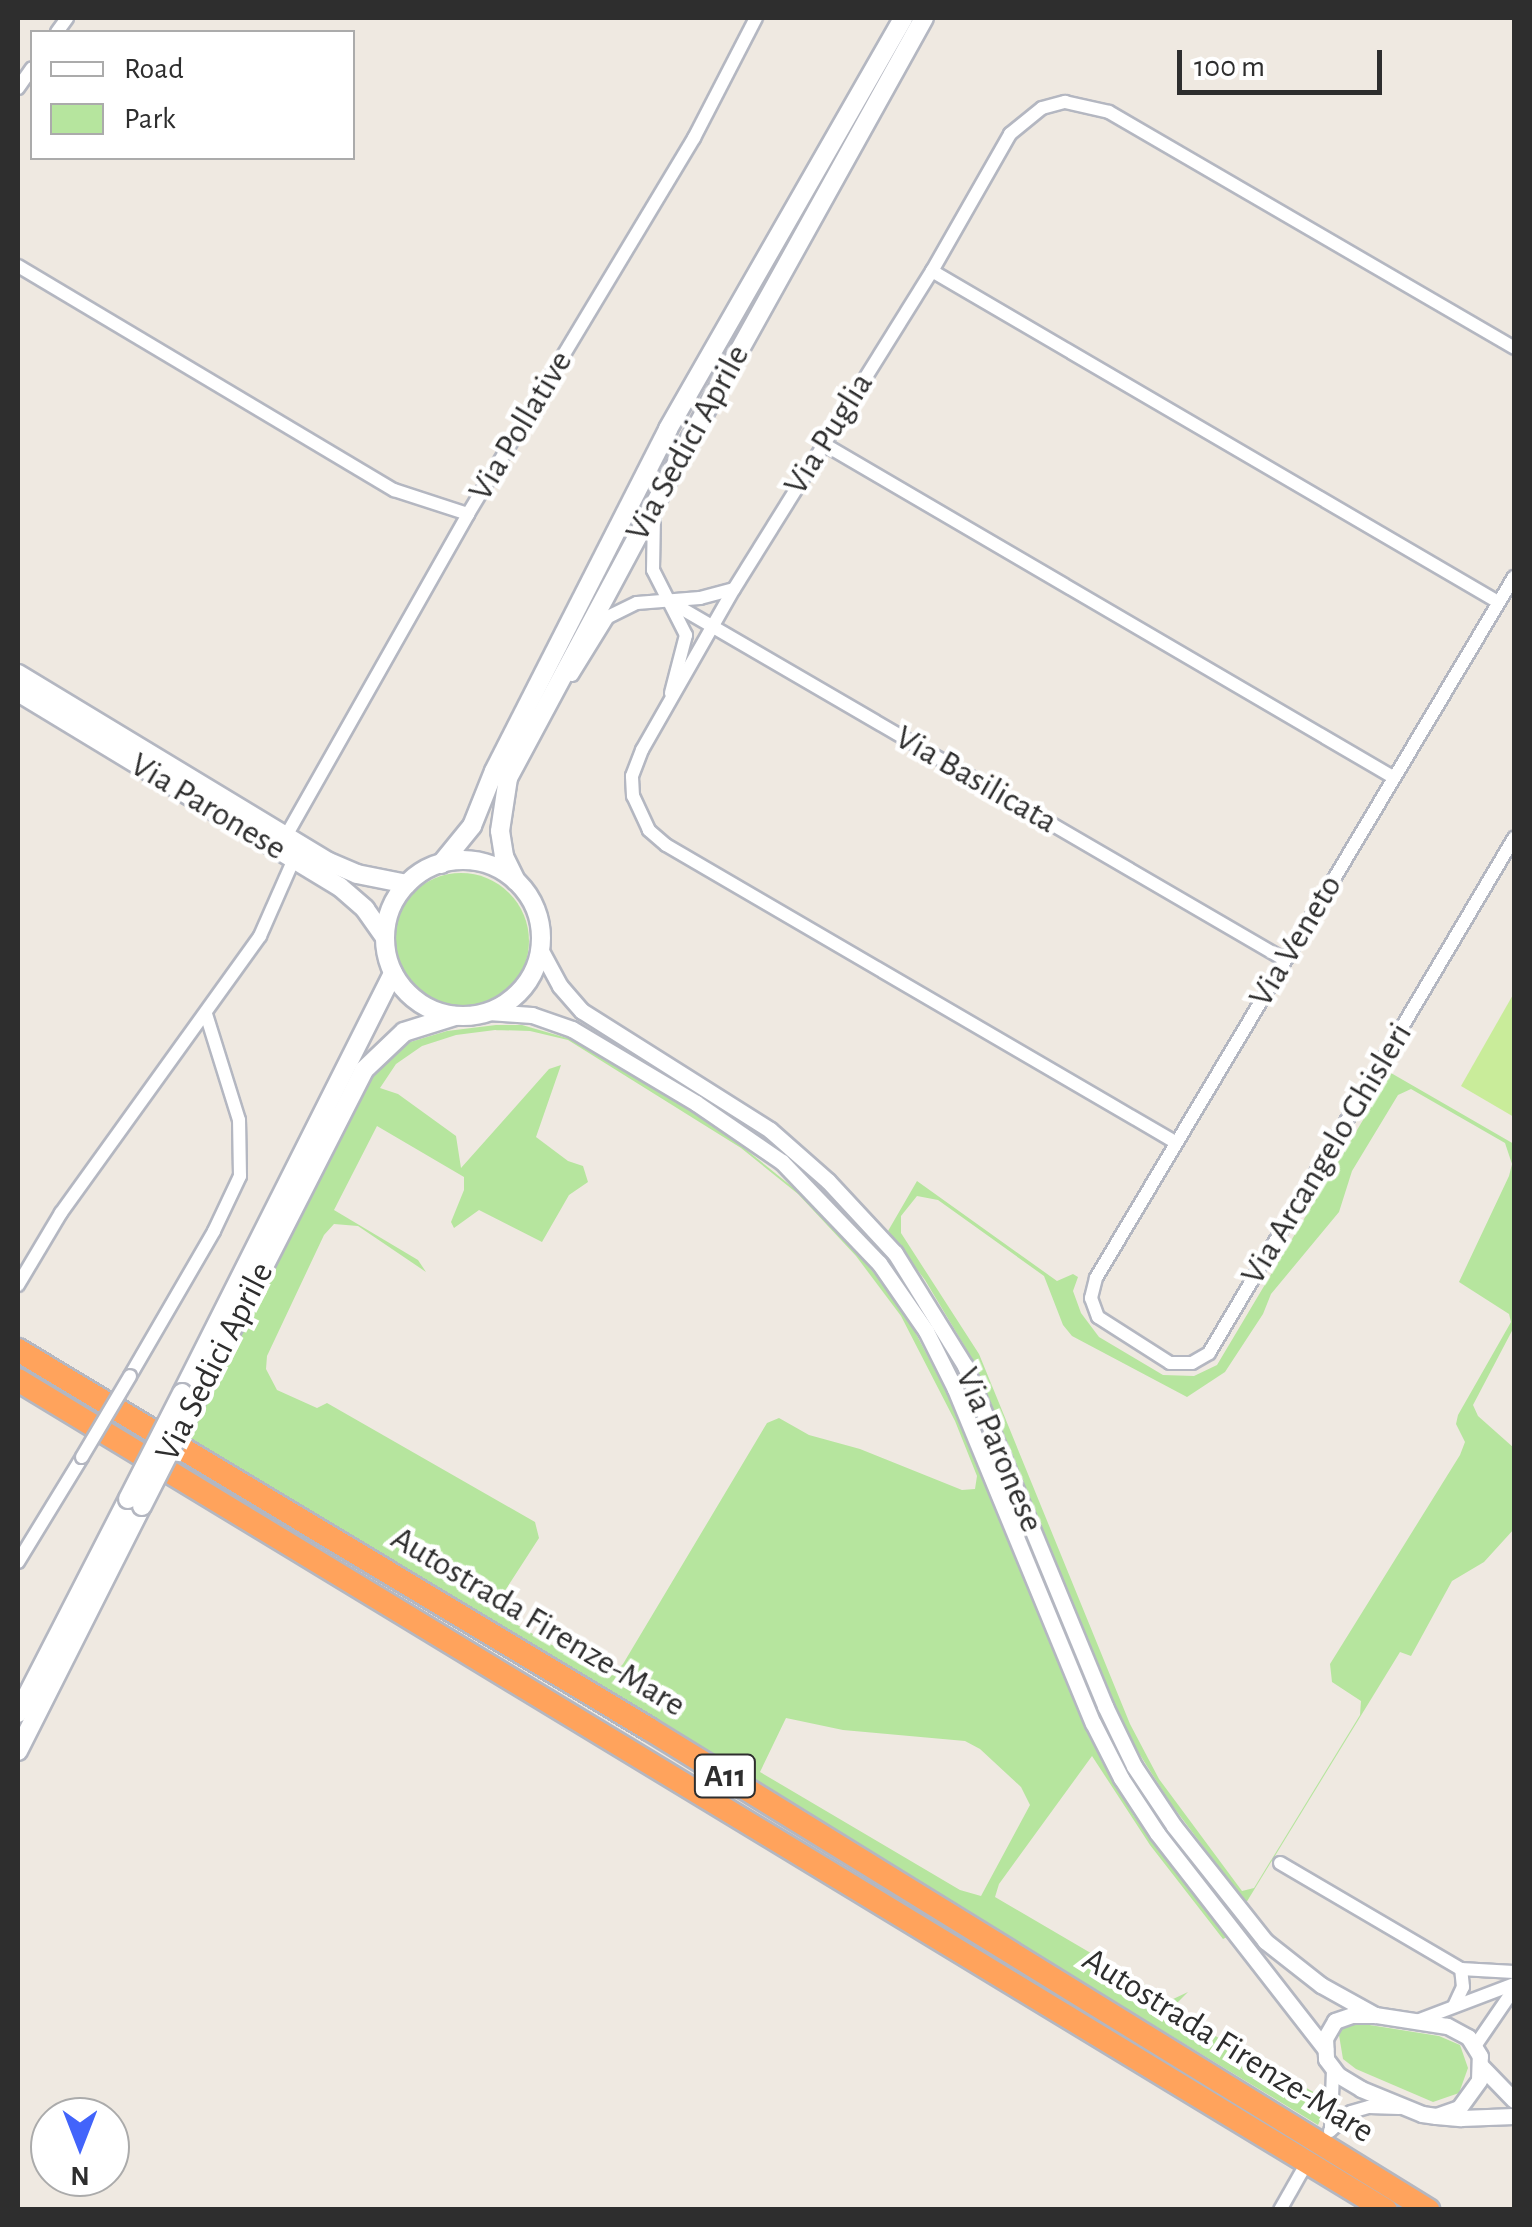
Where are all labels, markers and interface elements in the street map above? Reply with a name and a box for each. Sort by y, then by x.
legend [30,30,355,160]
scale bar [1182,30,1387,92]
text: 100 m [1194,52,1265,82]
text: Road [124,54,184,84]
text: Park [124,104,176,134]
street label: Via Sedici Aprile [617,337,759,549]
street label: Via Pollative [460,343,582,509]
street label: Via Puglia [775,365,883,503]
street label: Via Basilicata [887,717,1065,843]
street label: Via Paronese [122,744,294,870]
street label: Via Veneto [1240,867,1352,1015]
street label: Via Arcangelo Ghisleri [1232,1016,1422,1292]
street label: Via Sedici Aprile [147,1255,283,1469]
street label: Via Paronese [946,1361,1052,1539]
street label: Autostrada Firenze-Mare [383,1518,693,1726]
road number: A11 [692,1749,758,1803]
street label: Autostrada Firenze-Mare [1074,1939,1382,2153]
north arrow [30,2097,130,2197]
text: N [70,2161,90,2189]

